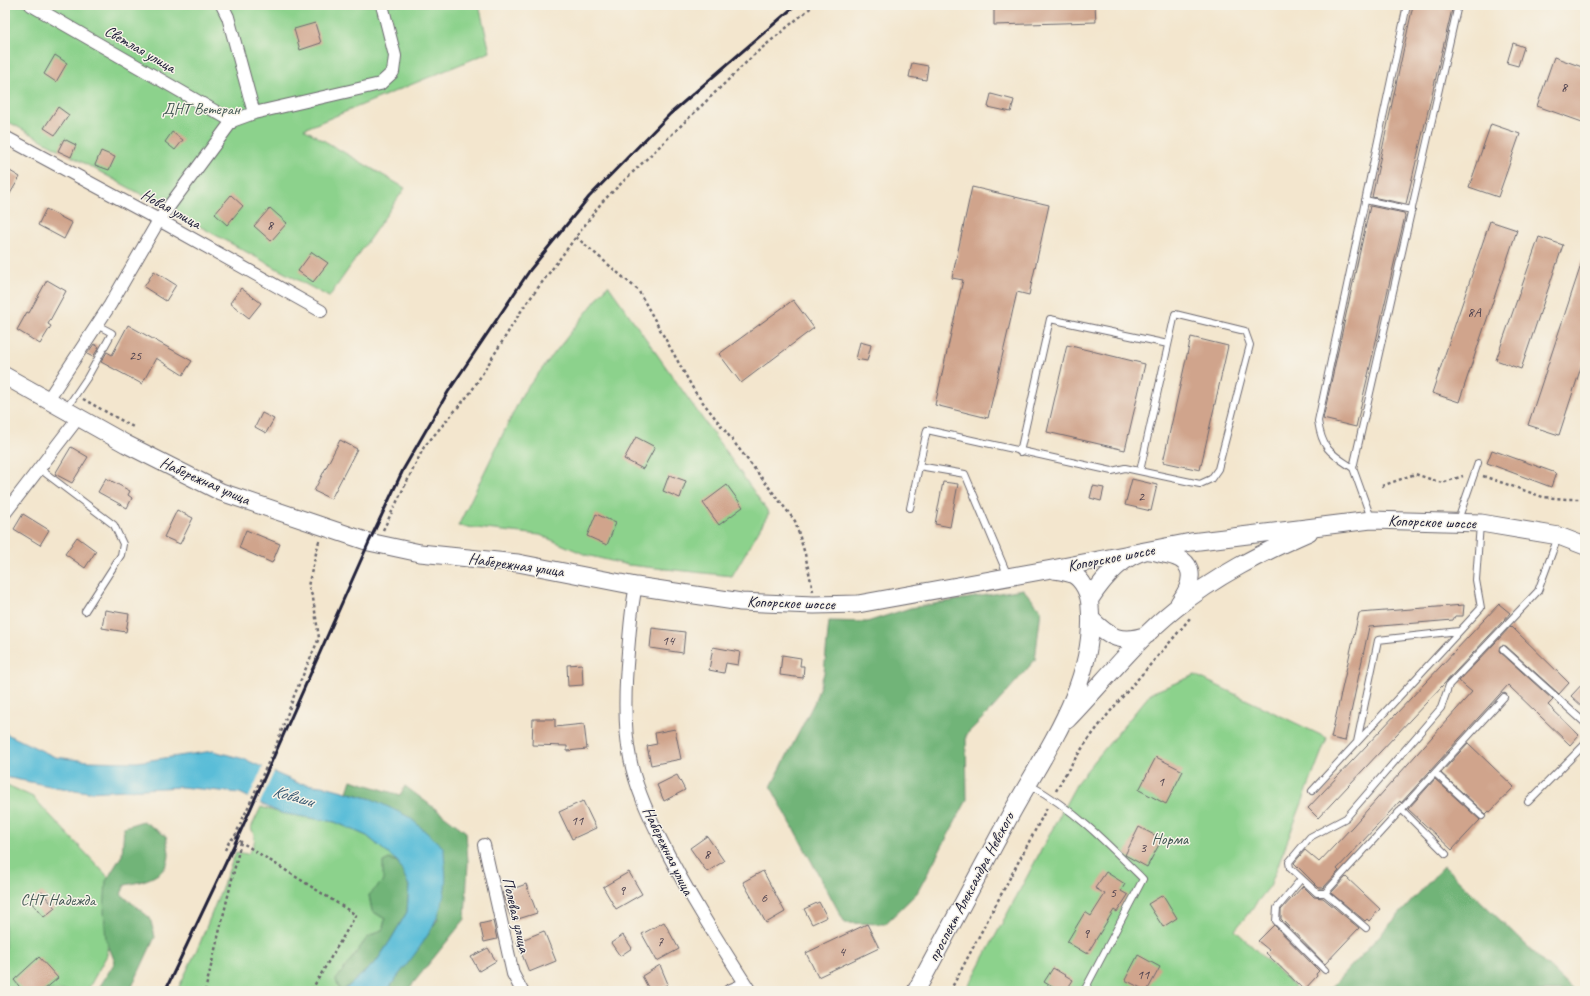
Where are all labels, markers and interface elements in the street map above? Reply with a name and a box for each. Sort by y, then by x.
street label: Светлая улица [101,21,180,78]
house number: 8 [1561,79,1569,96]
park label: ДНТ Ветеран [162,99,241,119]
street label: Новая улица [138,184,206,234]
house number: 8 [267,217,275,234]
house number: 8А [1467,304,1482,321]
house number: 25 [129,347,142,364]
street label: Набережная улица [157,452,254,510]
house number: 2 [1138,488,1146,505]
street label: Копорское шоссе [1388,510,1478,534]
street label: Копорское шоссе [1066,539,1158,576]
street label: Набережная улица [467,548,566,582]
street label: Копорское шоссе [747,591,837,615]
house number: 14 [662,632,676,649]
house number: 1 [1158,773,1165,790]
water label: Коваши [271,780,318,813]
street label: Набережная улица [638,803,699,900]
street label: проспект Александра Невского [923,807,1020,965]
house number: 11 [571,812,584,829]
park label: Норма [1152,829,1190,849]
house number: 3 [1140,839,1148,856]
house number: 8 [704,846,712,863]
street label: Полевая улица [498,875,535,956]
house number: 9 [619,882,627,899]
house number: 5 [1110,884,1117,901]
house number: 6 [761,889,768,906]
park label: СНТ Надежда [21,890,97,910]
house number: 9 [1083,925,1091,942]
house number: 7 [657,933,664,950]
house number: 4 [839,943,847,960]
house number: 11 [1137,966,1150,983]

